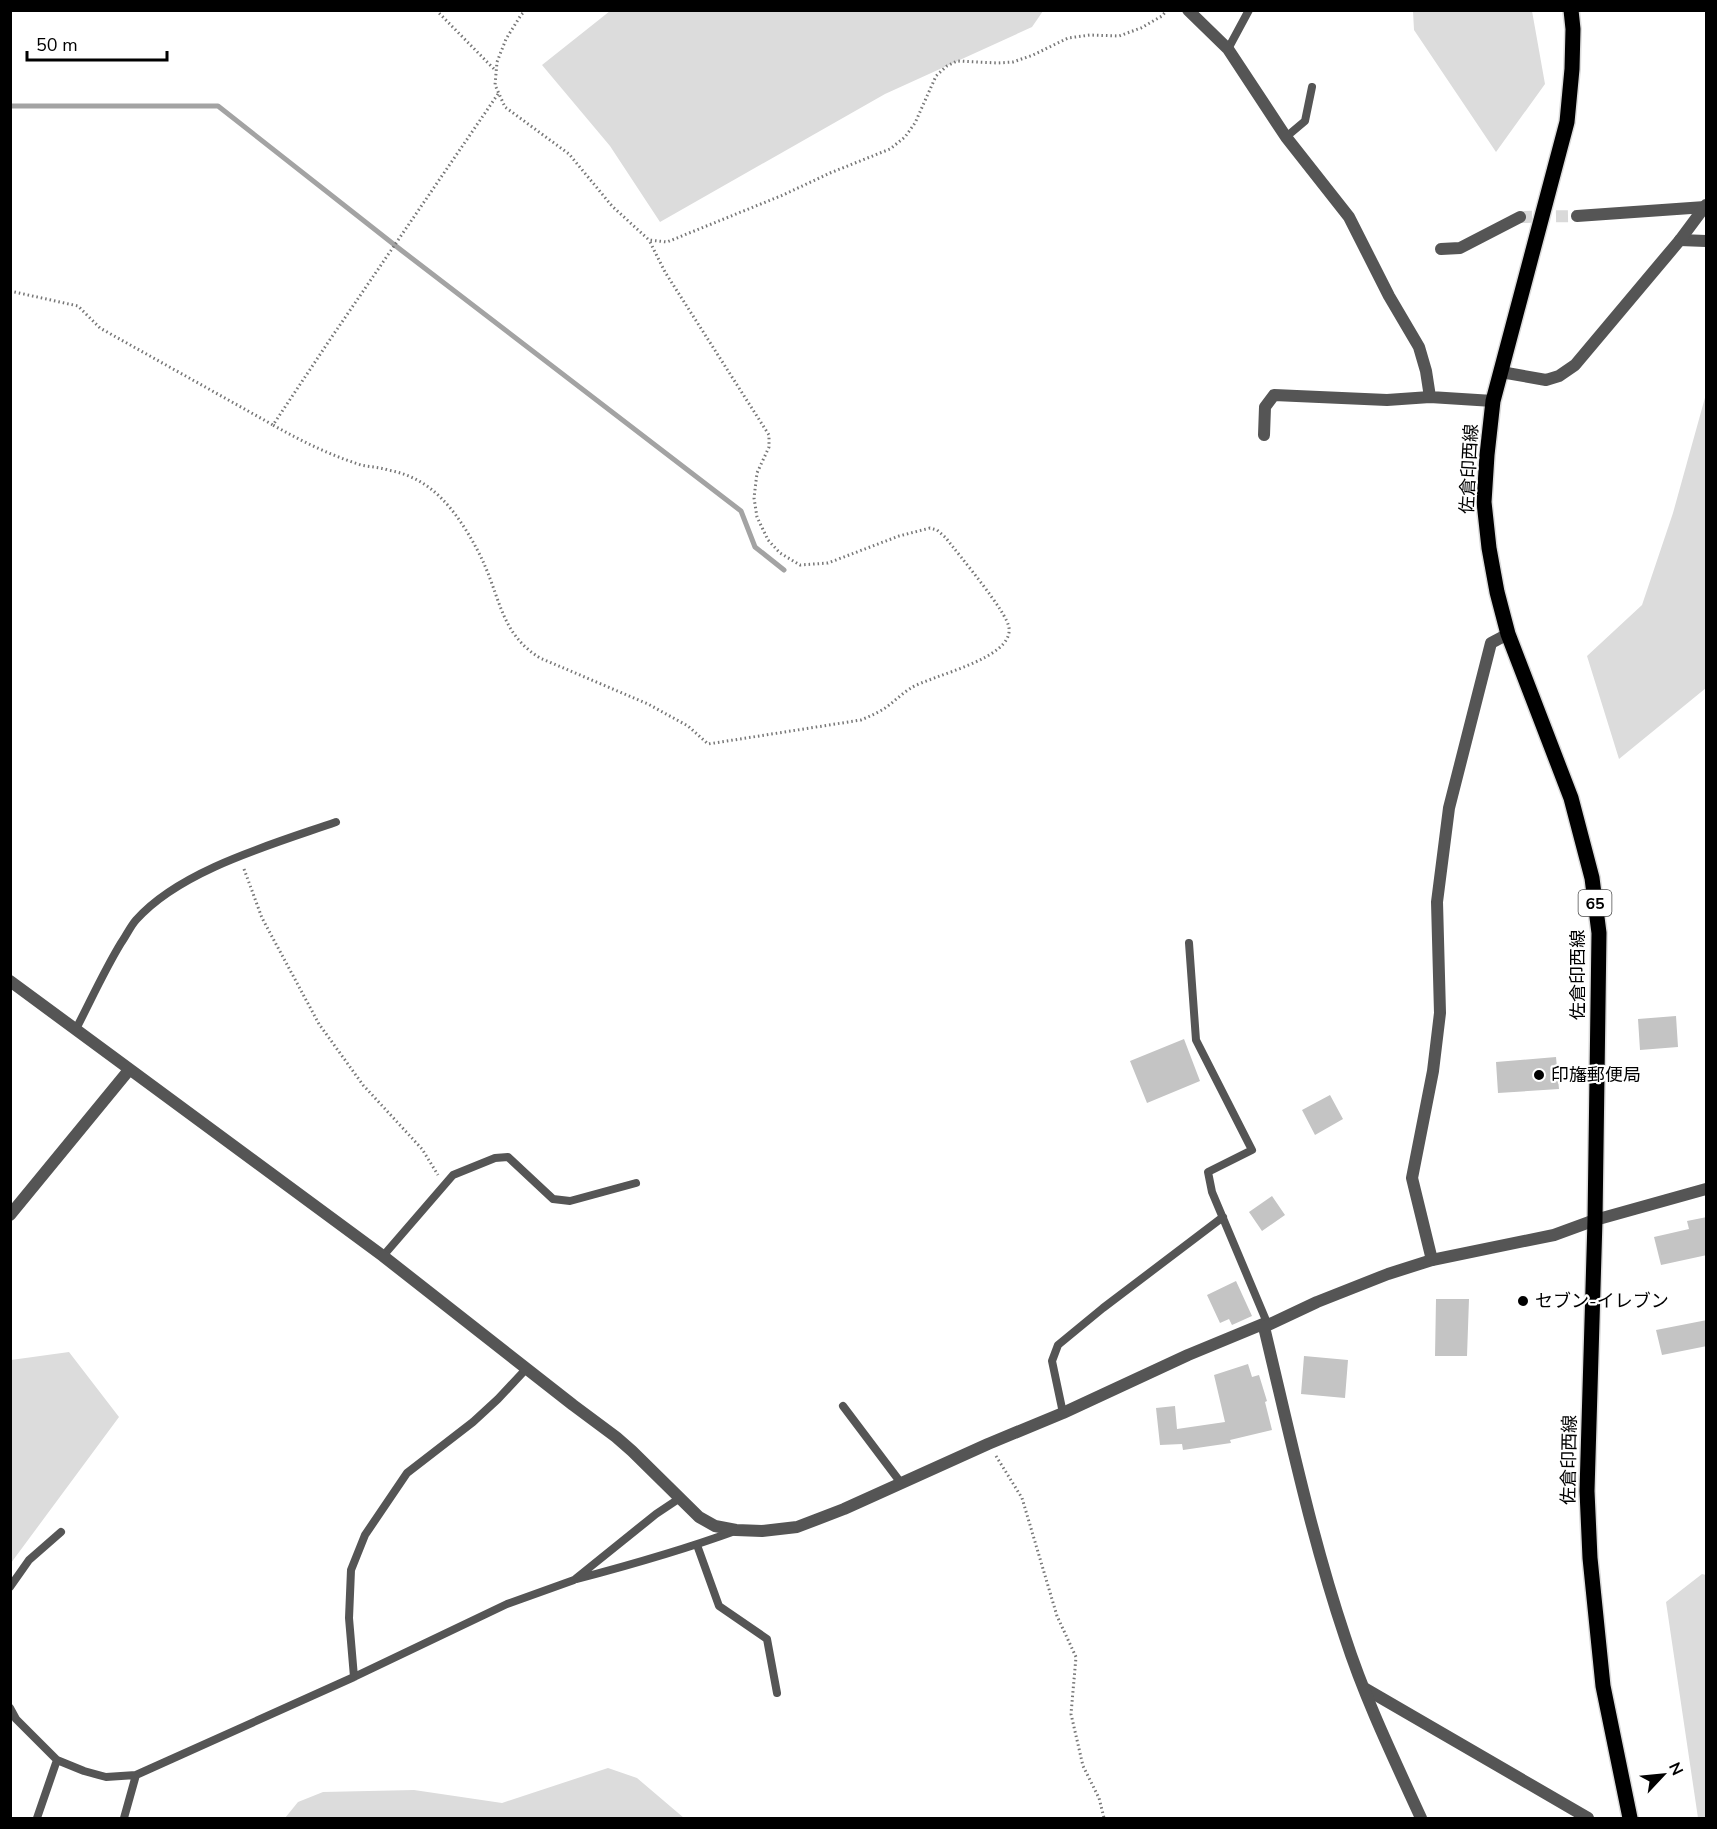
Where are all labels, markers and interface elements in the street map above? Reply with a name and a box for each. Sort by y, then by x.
scale bar [27,24,166,62]
text: 50 m [36,33,78,57]
street label: 佐倉印西線 [1455,423,1483,515]
road number: 65 [1578,890,1612,916]
street label: 佐倉印西線 [1566,930,1590,1020]
place label: 印旛郵便局 [1551,1063,1641,1087]
marker: 印旛郵便局 [1532,1068,1546,1082]
place label: セブン-イレブン [1535,1289,1669,1313]
marker: セブン-イレブン [1516,1294,1530,1308]
street label: 佐倉印西線 [1556,1415,1582,1505]
north arrow [1633,1745,1693,1805]
text: N [1663,1759,1688,1779]

